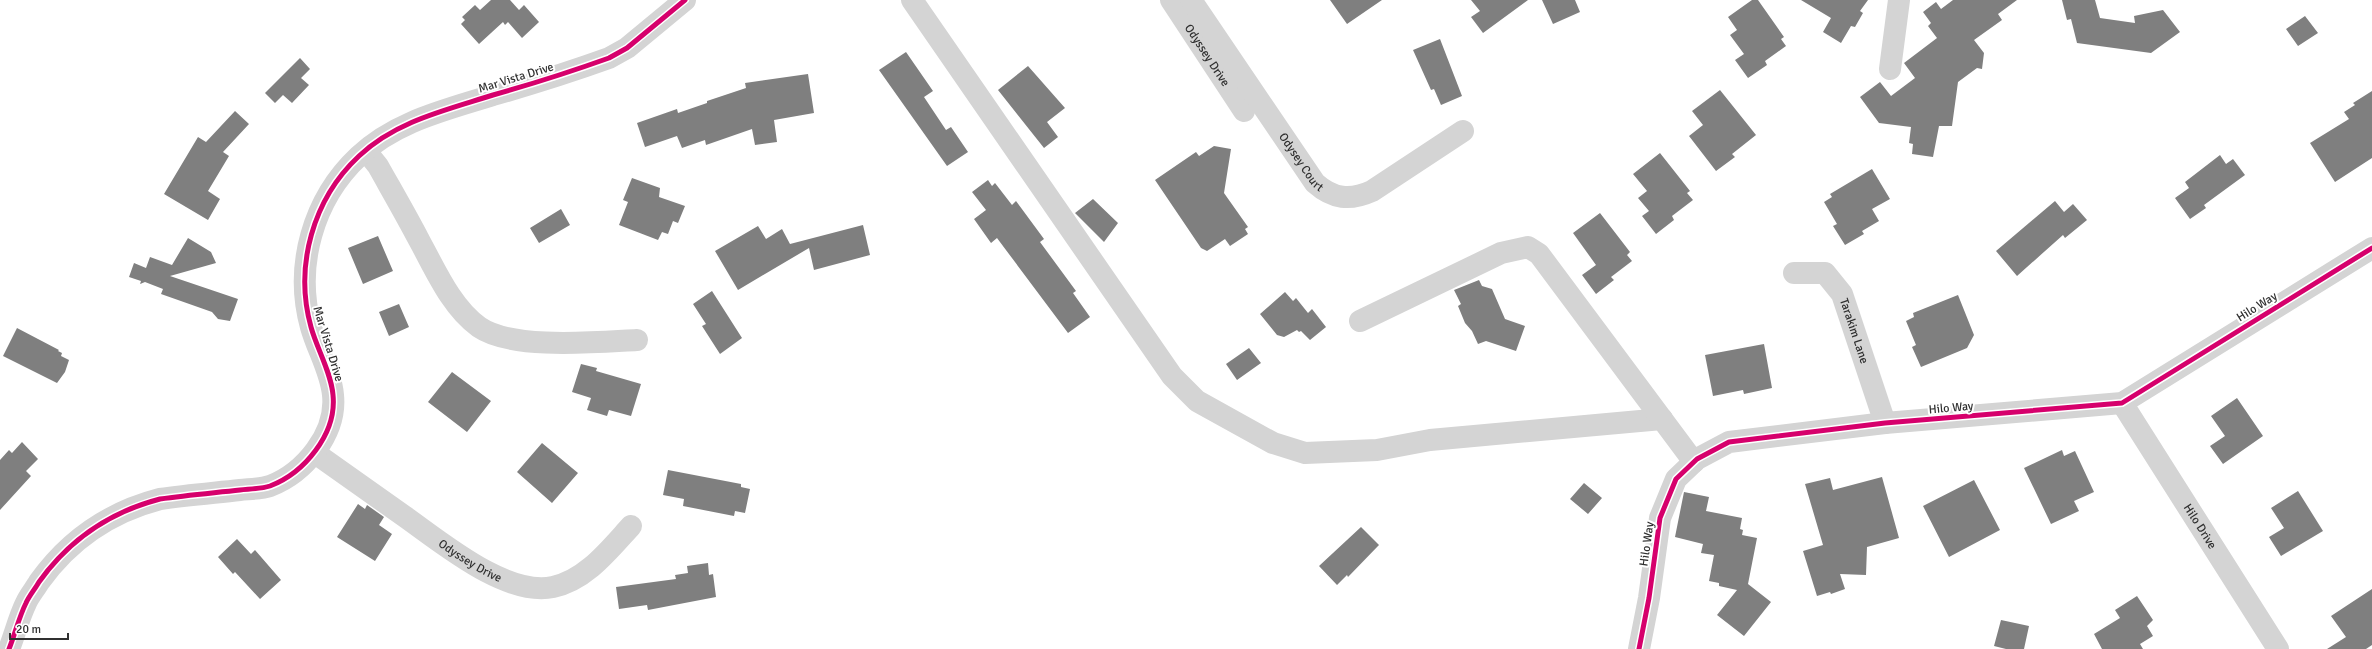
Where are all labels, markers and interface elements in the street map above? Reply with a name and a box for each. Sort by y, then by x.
street label: Odyssey Drive [1181,21,1233,89]
street label: Mar Vista Drive [477,59,555,97]
street label: Odysey Court [1276,130,1327,195]
street label: Hilo Way [2234,289,2280,325]
street label: Tarakim Lane [1836,296,1872,366]
street label: Mar Vista Drive [309,305,347,383]
street label: Hilo Way [1928,399,1974,417]
street label: Hilo Drive [2180,501,2220,552]
street label: Hilo Way [1636,520,1658,567]
street label: Odyssey Drive [435,536,504,585]
scale bar [10,615,68,641]
text: 20 m [16,622,41,637]

